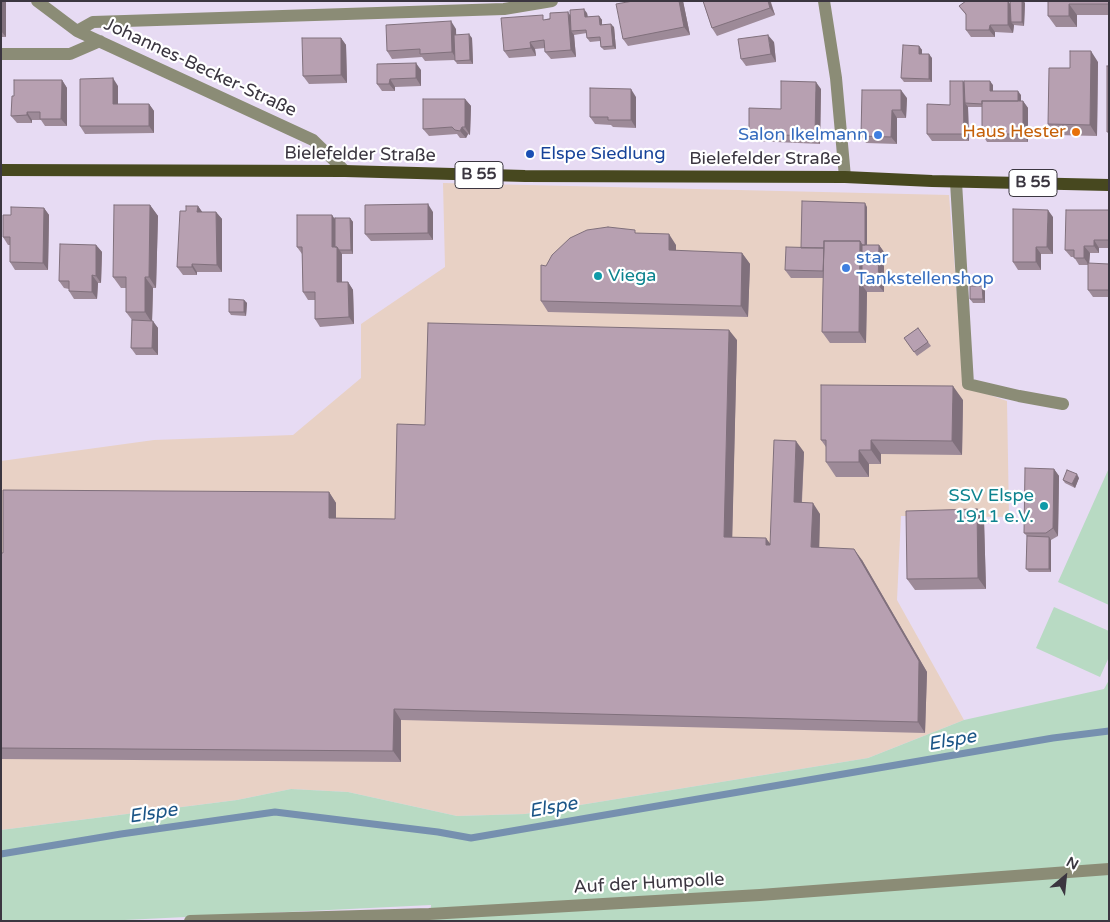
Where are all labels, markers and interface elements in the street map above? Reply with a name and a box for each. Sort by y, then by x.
street label: Johannes-Becker-Straße [100,14,300,122]
place label: Haus Hester [962,121,1066,143]
place label: Salon Ikelmann [738,124,868,146]
marker: Haus Hester [1070,126,1082,138]
marker: Salon Ikelmann [872,129,884,141]
street label: Bielefelder Straße [284,143,436,167]
place label: Elspe Siedlung [540,143,666,165]
marker: Elspe Siedlung [524,148,536,160]
street label: Bielefelder Straße [689,148,841,170]
road number: B 55 [455,162,503,188]
road number: B 55 [1009,170,1057,197]
place label: star Tankstellenshop [856,247,994,290]
marker: star Tankstellenshop [840,262,852,274]
place label: Viega [608,265,656,287]
marker: Viega [592,270,604,282]
place label: SSV Elspe 1911 e.V. [949,485,1034,528]
marker: SSV Elspe 1911 e.V. [1038,500,1050,512]
water label: Elspe [926,726,978,756]
water label: Elspe [527,793,579,823]
water label: Elspe [127,799,179,829]
north arrow [1040,852,1090,902]
text: N [1063,853,1081,873]
street label: Auf der Humpolle [573,869,725,899]

